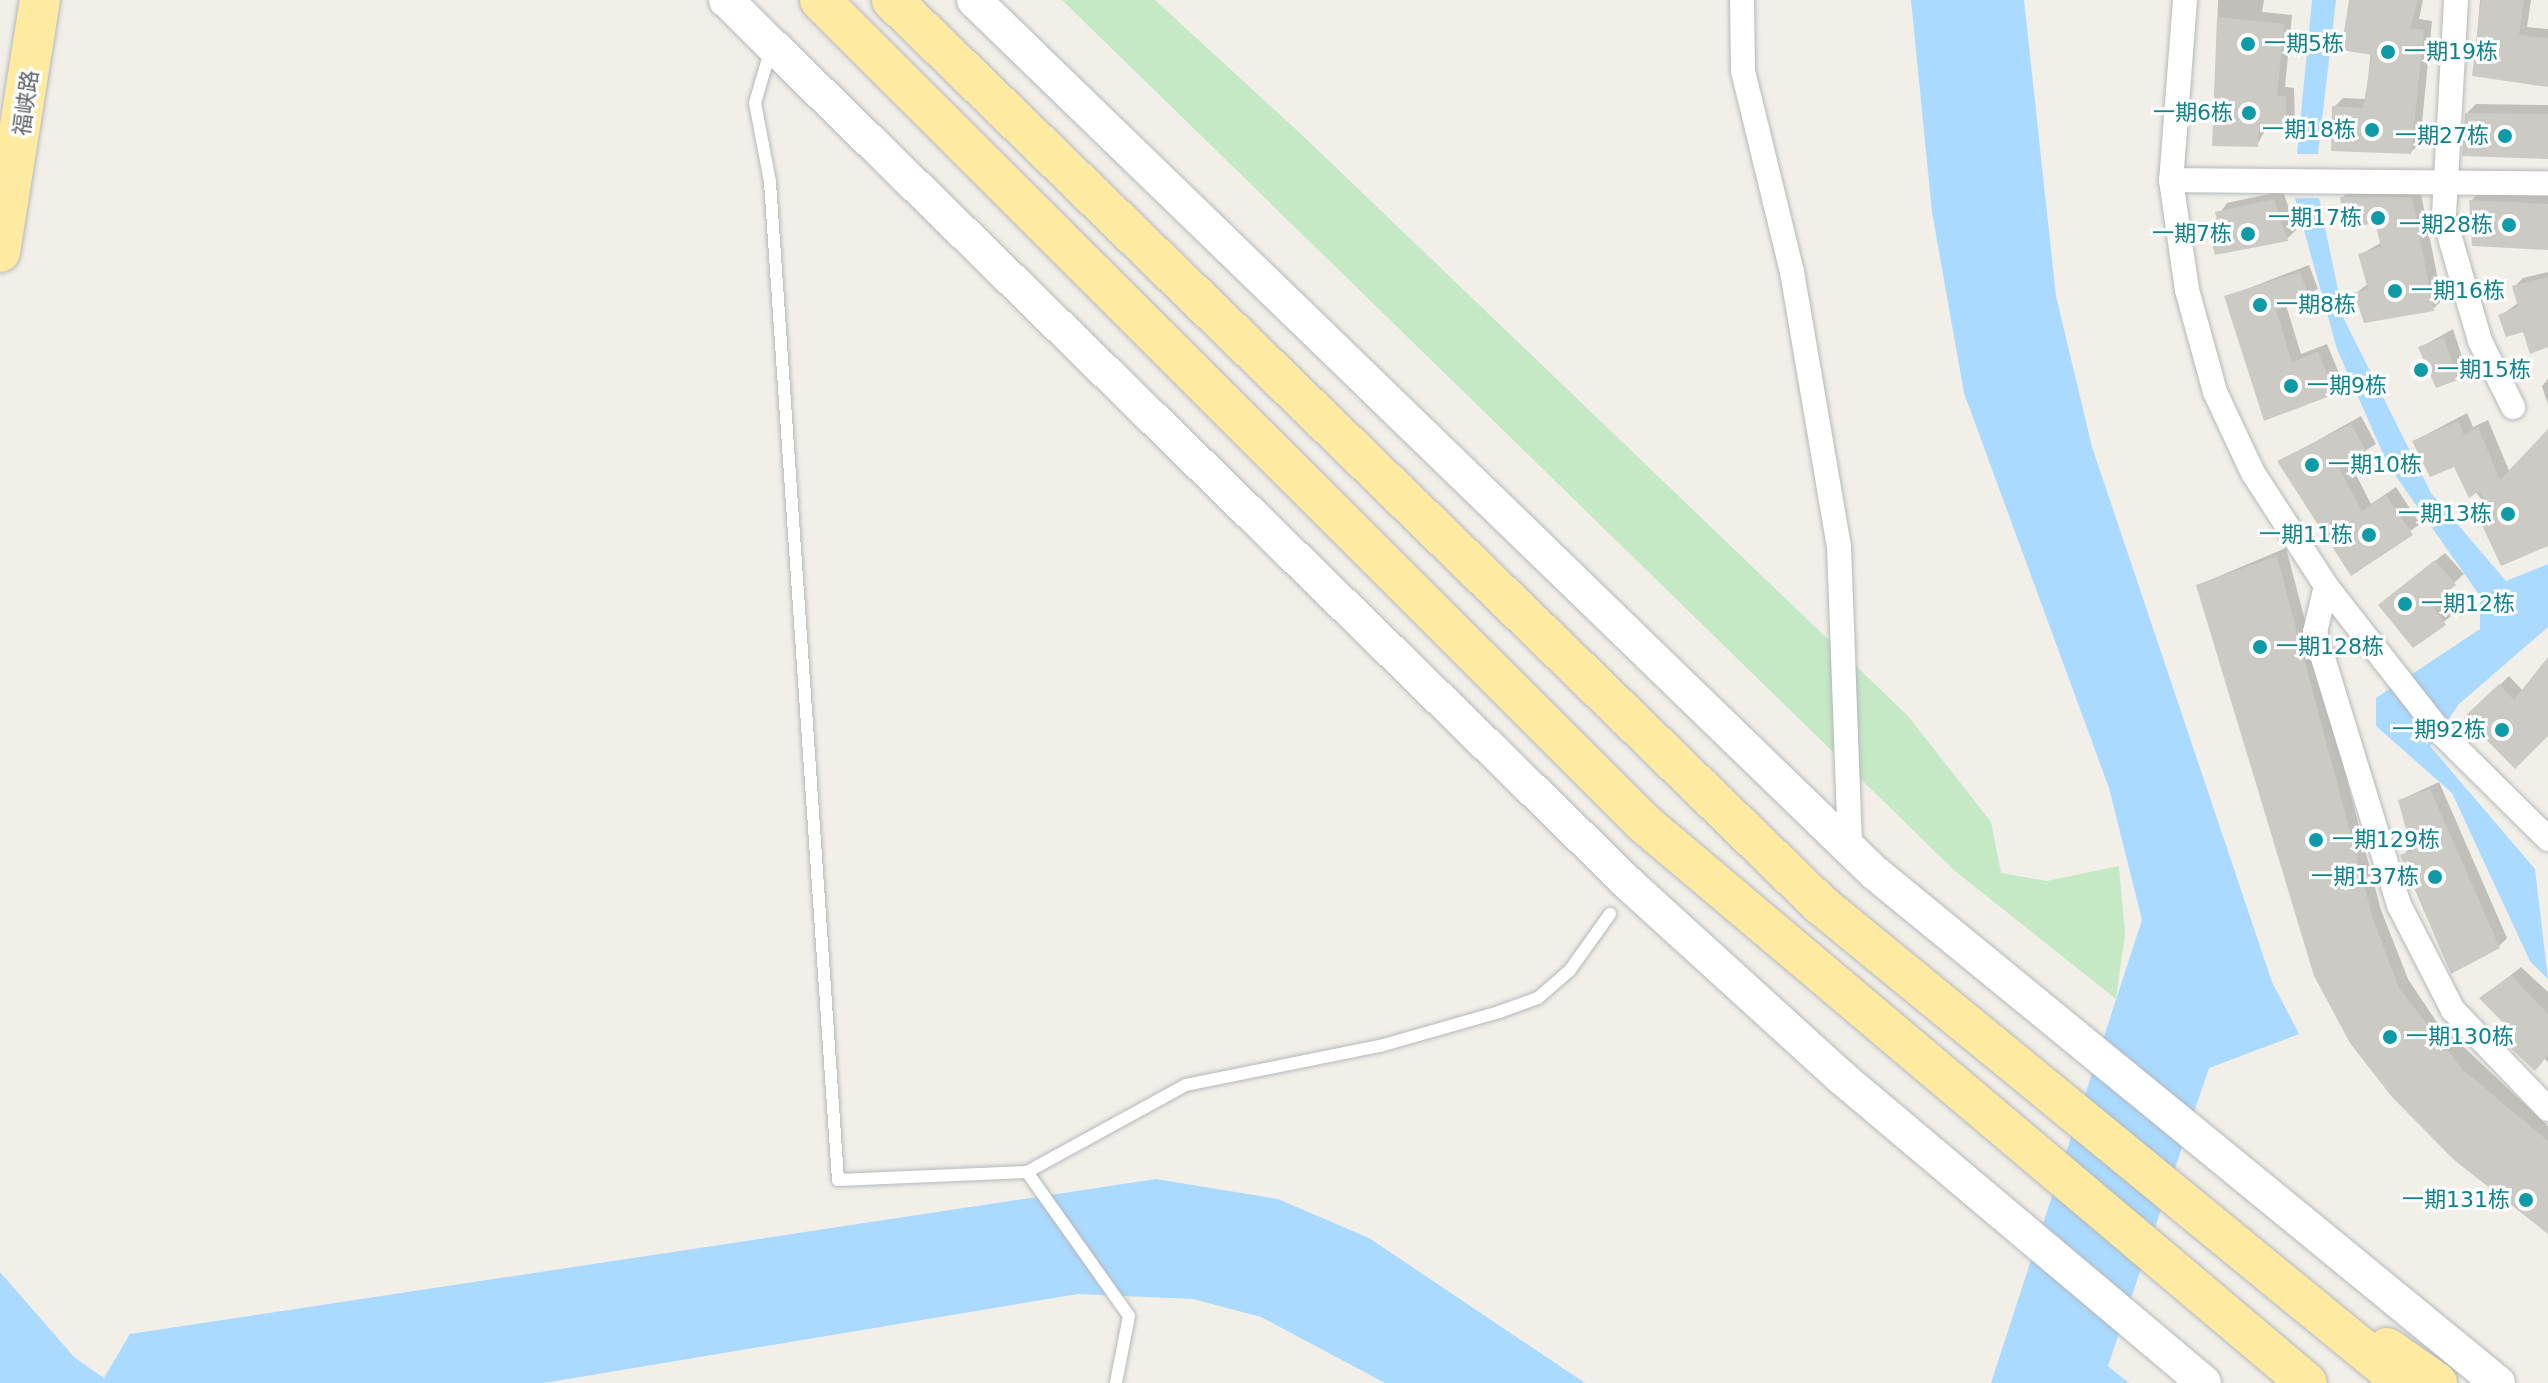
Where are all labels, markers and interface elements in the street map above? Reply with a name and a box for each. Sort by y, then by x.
place label: 一期5栋 [2264,31,2344,57]
marker: 一期5栋 [2239,35,2257,53]
place label: 一期19栋 [2404,39,2498,65]
marker: 一期19栋 [2379,43,2397,61]
street label: 福峡路 [8,68,44,138]
place label: 一期6栋 [2153,100,2233,126]
marker: 一期6栋 [2240,104,2258,122]
place label: 一期18栋 [2262,117,2356,143]
marker: 一期18栋 [2363,121,2381,139]
place label: 一期27栋 [2395,123,2489,149]
marker: 一期27栋 [2496,127,2514,145]
place label: 一期17栋 [2268,205,2362,231]
marker: 一期17栋 [2369,209,2387,227]
place label: 一期28栋 [2399,212,2493,238]
marker: 一期28栋 [2500,216,2518,234]
place label: 一期7栋 [2152,221,2232,247]
marker: 一期7栋 [2239,225,2257,243]
place label: 一期16栋 [2411,278,2505,304]
marker: 一期16栋 [2386,282,2404,300]
place label: 一期8栋 [2276,292,2356,318]
marker: 一期8栋 [2251,296,2269,314]
place label: 一期15栋 [2437,357,2531,383]
marker: 一期15栋 [2412,361,2430,379]
place label: 一期9栋 [2307,373,2387,399]
marker: 一期9栋 [2282,377,2300,395]
place label: 一期10栋 [2328,452,2422,478]
marker: 一期10栋 [2303,456,2321,474]
place label: 一期13栋 [2398,501,2492,527]
marker: 一期13栋 [2499,505,2517,523]
place label: 一期11栋 [2259,522,2353,548]
marker: 一期11栋 [2360,526,2378,544]
place label: 一期12栋 [2421,591,2515,617]
marker: 一期12栋 [2396,595,2414,613]
place label: 一期128栋 [2276,634,2384,660]
marker: 一期128栋 [2251,638,2269,656]
place label: 一期92栋 [2392,717,2486,743]
marker: 一期92栋 [2493,721,2511,739]
place label: 一期129栋 [2332,827,2440,853]
marker: 一期129栋 [2307,831,2325,849]
place label: 一期137栋 [2311,864,2419,890]
marker: 一期137栋 [2426,868,2444,886]
place label: 一期130栋 [2406,1024,2514,1050]
marker: 一期130栋 [2381,1028,2399,1046]
place label: 一期131栋 [2402,1187,2510,1213]
marker: 一期131栋 [2517,1191,2535,1209]

